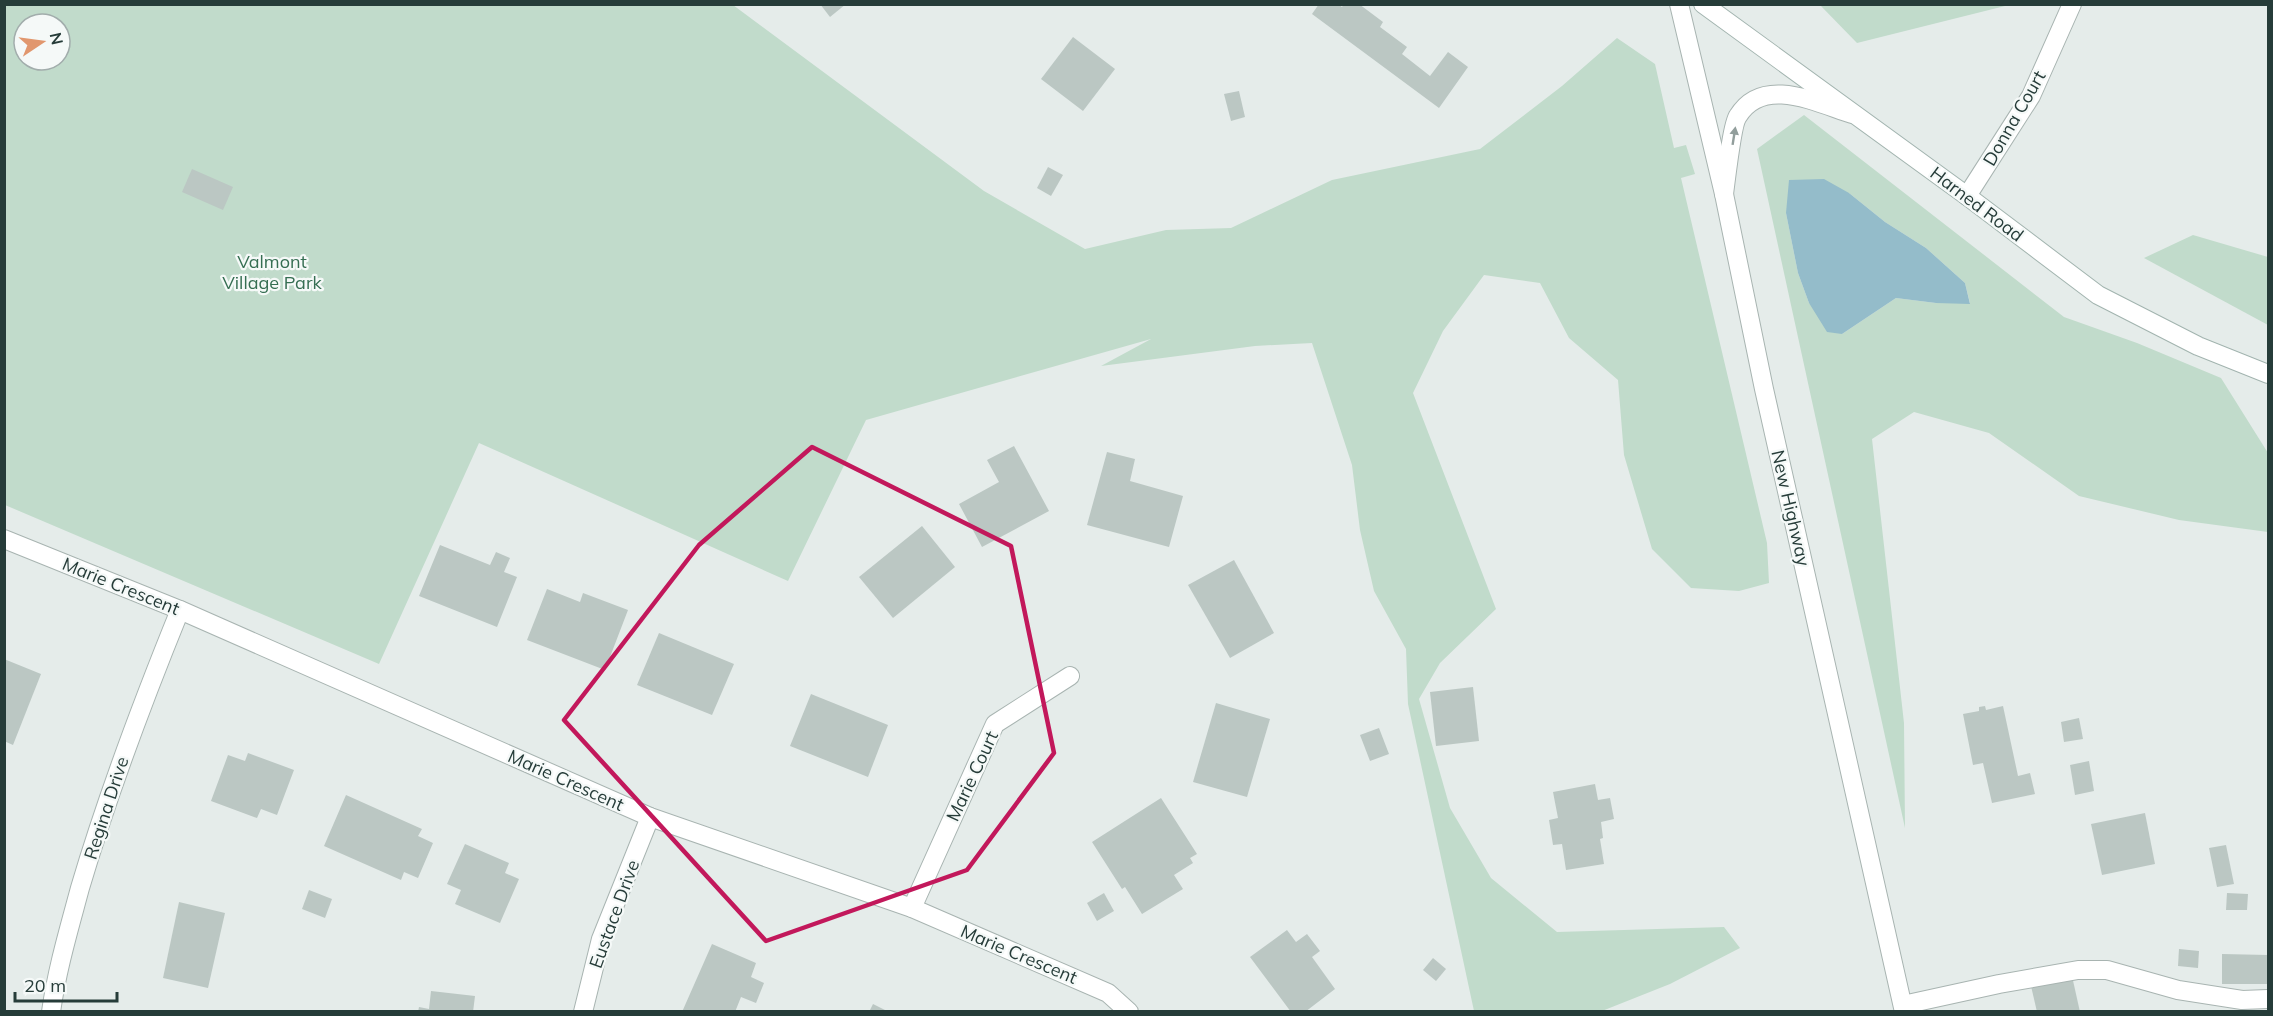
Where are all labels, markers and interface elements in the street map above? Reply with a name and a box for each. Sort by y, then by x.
north arrow [12,12,72,72]
text: N [46,30,68,47]
street label: Donna Court [1978,66,2050,170]
one-way arrow [1729,126,1738,145]
street label: Harned Road [1926,161,2028,247]
park label: Valmont Village Park [222,250,322,294]
street label: New Highway [1766,448,1816,569]
street label: Marie Crescent [59,552,183,620]
street label: Marie Court [941,727,1003,825]
street label: Marie Crescent [505,744,627,816]
street label: Regina Drive [79,754,133,862]
street label: Eustace Drive [584,857,644,971]
street label: Marie Crescent [957,919,1081,989]
scale bar [15,965,117,1003]
text: 20 m [24,974,66,997]

